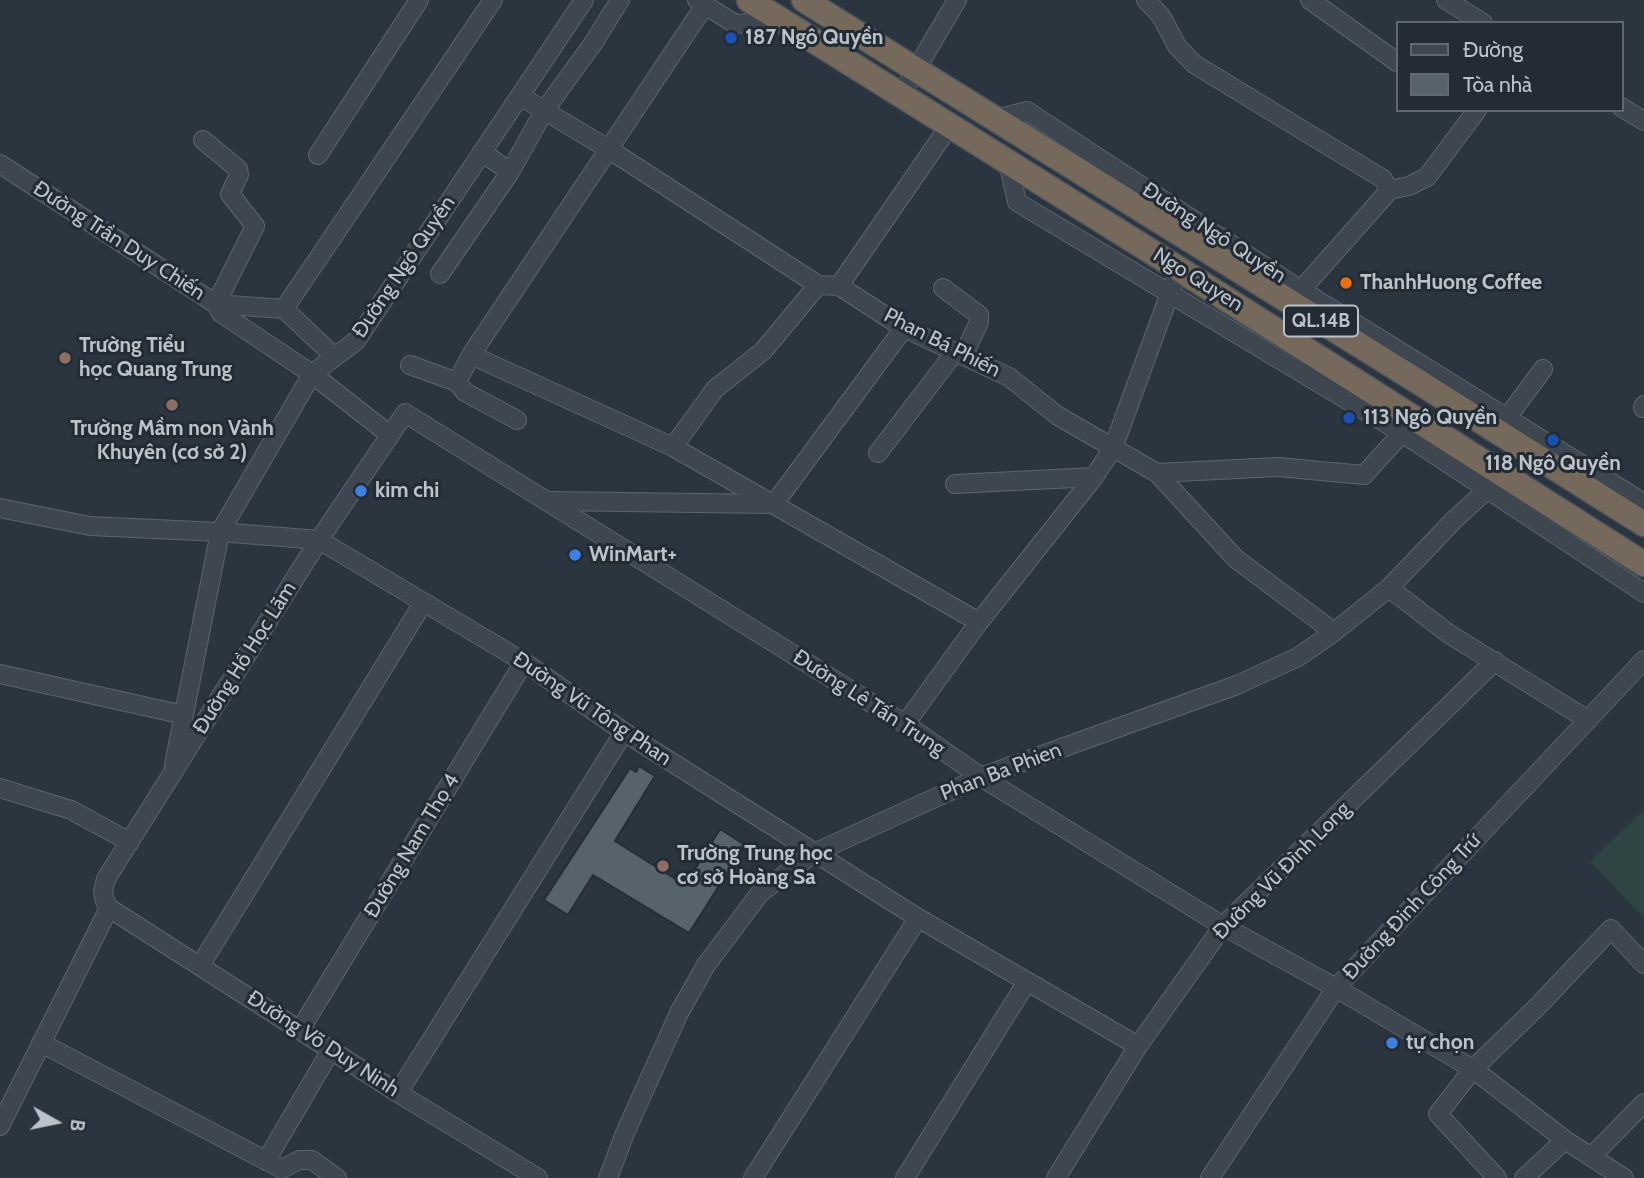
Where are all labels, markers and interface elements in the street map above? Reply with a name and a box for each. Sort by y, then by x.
legend [1396,21,1623,112]
place label: 187 Ngô Quyền [745,25,883,51]
marker: 187 Ngô Quyền [723,30,739,46]
text: Đường [1463,37,1523,62]
text: Tòa nhà [1463,72,1532,97]
street label: Đường Trần Duy Chiến [28,176,210,306]
street label: Đường Ngô Quyền [1138,177,1290,289]
street label: Đường Ngô Quyền [347,191,461,343]
street label: Ngo Quyen [1148,243,1248,317]
place label: ThanhHuong Coffee [1360,270,1542,296]
marker: ThanhHuong Coffee [1338,275,1354,291]
street label: Phan Bá Phiến [880,303,1004,383]
road number: QL.14B [1284,306,1358,336]
place label: Trường Tiểu học Quang Trung [79,333,232,383]
marker: Trường Tiểu học Quang Trung [57,350,73,366]
marker: Trường Mầm non Vành Khuyên (cơ sở 2) [164,397,180,413]
place label: 113 Ngô Quyền [1363,405,1497,431]
marker: 113 Ngô Quyền [1341,410,1357,426]
place label: Trường Mầm non Vành Khuyên (cơ sở 2) [70,416,274,466]
marker: 118 Ngô Quyền [1545,432,1561,448]
place label: 118 Ngô Quyền [1485,451,1621,477]
place label: kim chi [375,478,439,504]
marker: kim chi [353,483,369,499]
place label: WinMart+ [589,542,677,568]
marker: WinMart+ [567,547,583,563]
street label: Đường Hồ Học Lãm [188,577,302,739]
street label: Đường Lê Tấn Trung [788,644,950,762]
street label: Đường Vũ Tông Phan [508,647,676,771]
street label: Phan Ba Phien [937,737,1065,807]
street label: Đường Nam Thọ 4 [359,769,465,923]
street label: Đường Vũ Đình Long [1208,797,1356,945]
street label: Đường Đinh Công Trứ [1338,829,1486,985]
place label: Trường Trung học cơ sở Hoàng Sa [677,841,833,891]
marker: Trường Trung học cơ sở Hoàng Sa [655,858,671,874]
street label: Đường Võ Duy Ninh [242,985,404,1103]
place label: tự chọn [1406,1030,1474,1056]
marker: tự chọn [1384,1035,1400,1051]
north arrow [21,1087,91,1157]
text: B [65,1118,90,1133]

